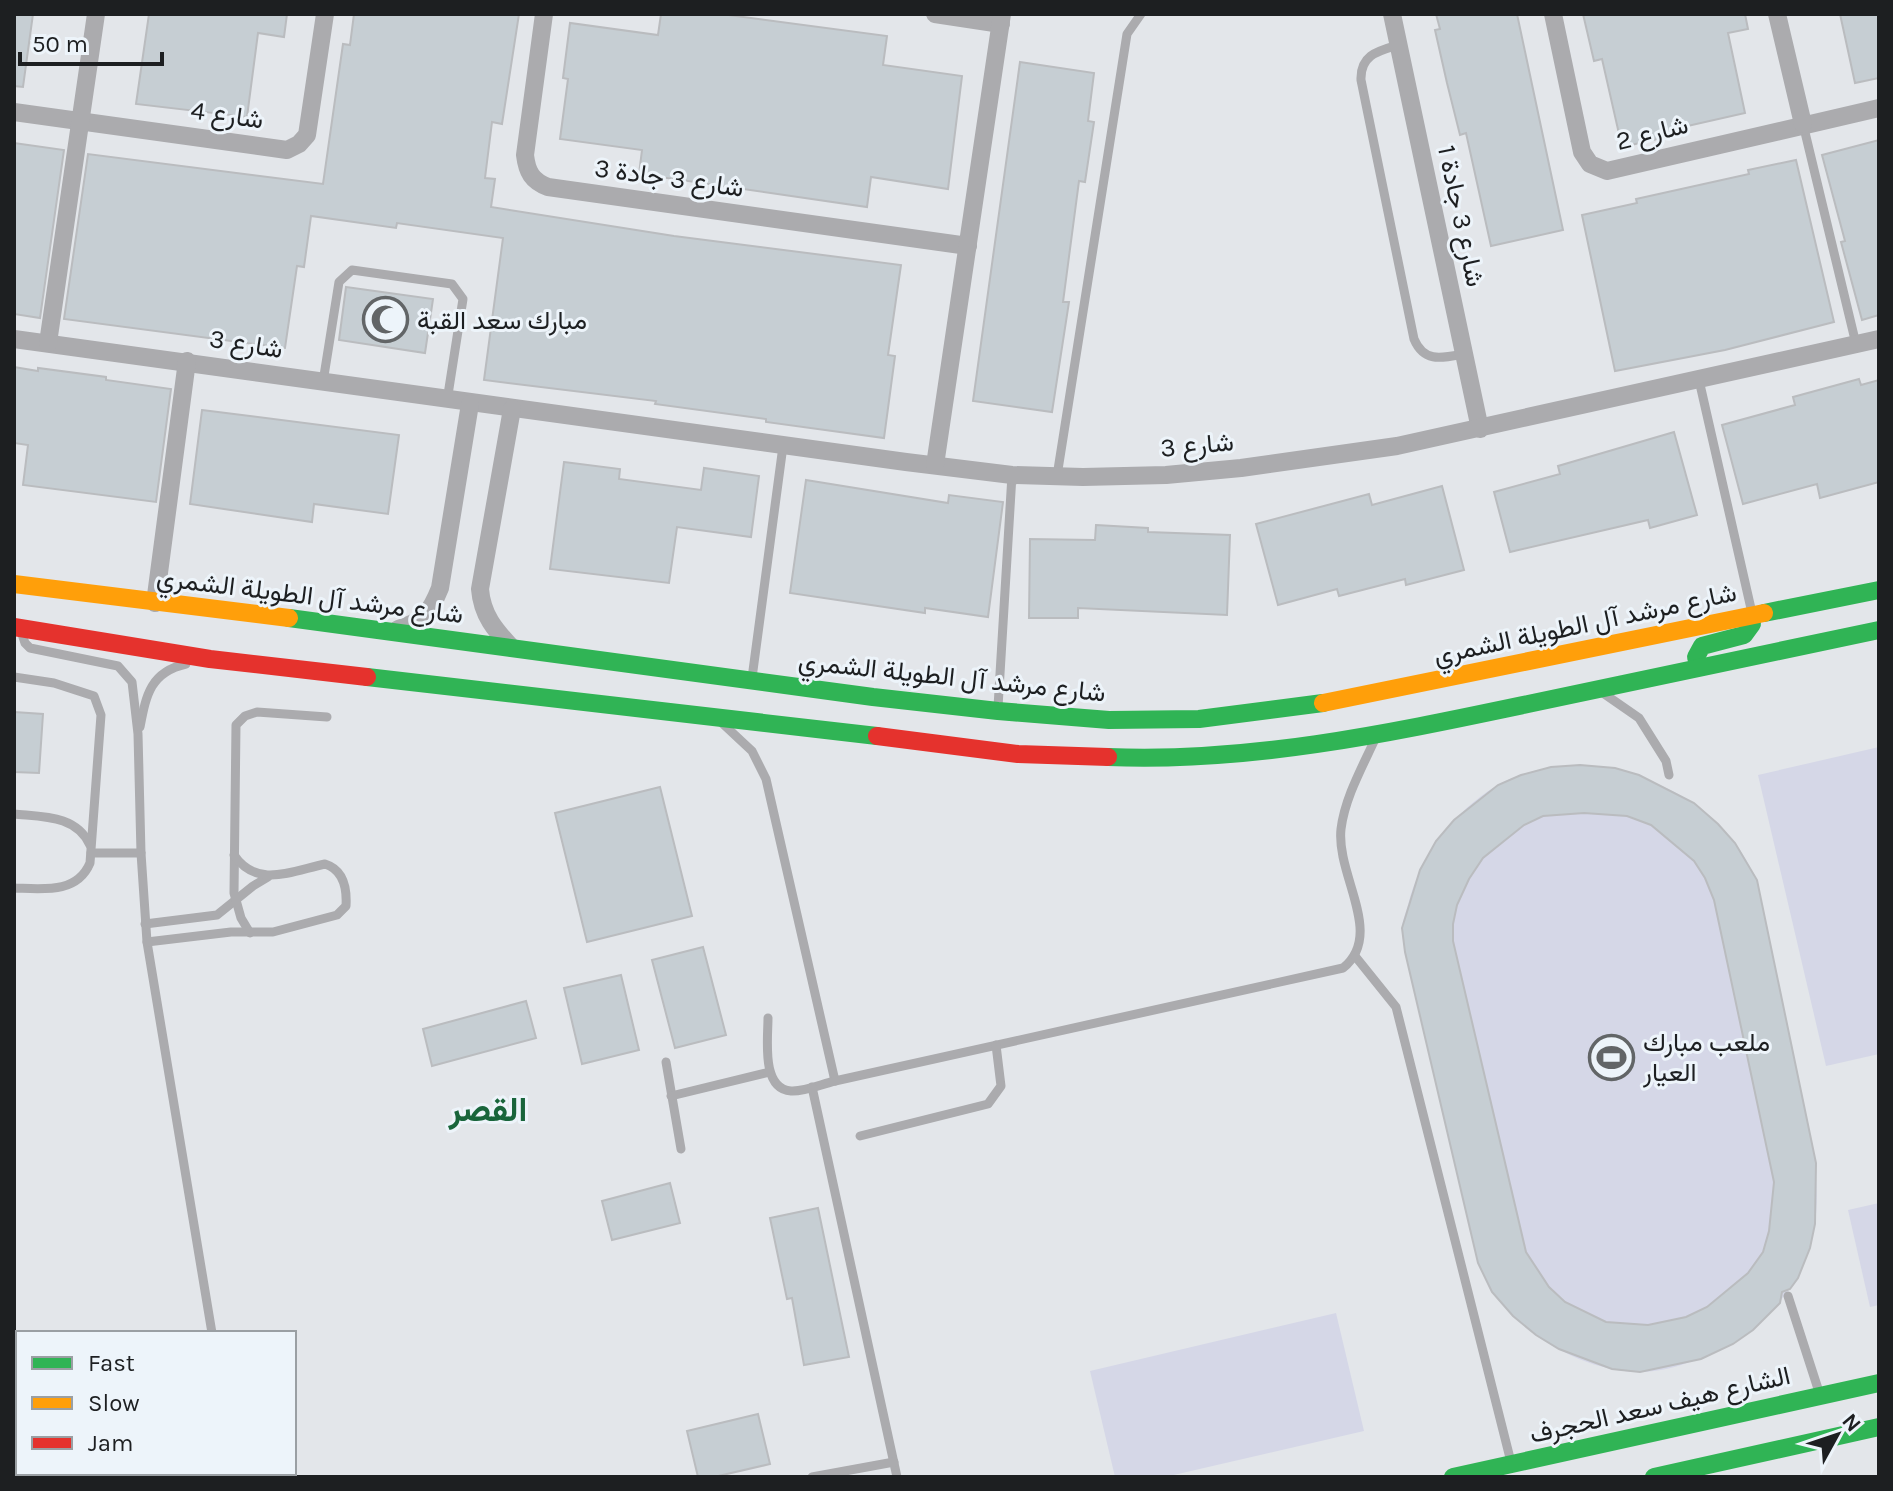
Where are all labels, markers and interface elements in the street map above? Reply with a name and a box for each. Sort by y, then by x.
scale bar [20,16,162,66]
text: 50 m [32,30,88,58]
street label: شارع 4 [188,95,265,137]
street label: شارع 2 [1613,109,1692,159]
street label: شارع 3 جادة 1 [1429,143,1491,290]
street label: شارع 3 جادة 3 [592,152,746,206]
mosque icon: مبارك سعد القبة [362,296,410,344]
place label: مبارك سعد القبة [417,305,587,336]
street label: شارع 3 [207,323,285,367]
street label: شارع 3 [1159,426,1235,466]
street label: شارع مرشد آل الطويلة الشمري [154,562,465,635]
street label: شارع مرشد آل الطويلة الشمري [1431,577,1740,676]
street label: شارع مرشد آل الطويلة الشمري [796,645,1107,714]
place label: ملعب مبارك العيار [1642,1027,1770,1088]
sports icon: ملعب مبارك العيار [1588,1033,1636,1081]
district label: القصر [448,1090,527,1131]
legend [16,1331,296,1475]
text: Fast [88,1349,135,1377]
street label: الشارع هيف سعد الحجرف [1527,1360,1794,1452]
text: Slow [88,1389,140,1417]
north arrow [1797,1395,1877,1475]
text: N [1837,1408,1867,1437]
text: Jam [88,1429,133,1457]

